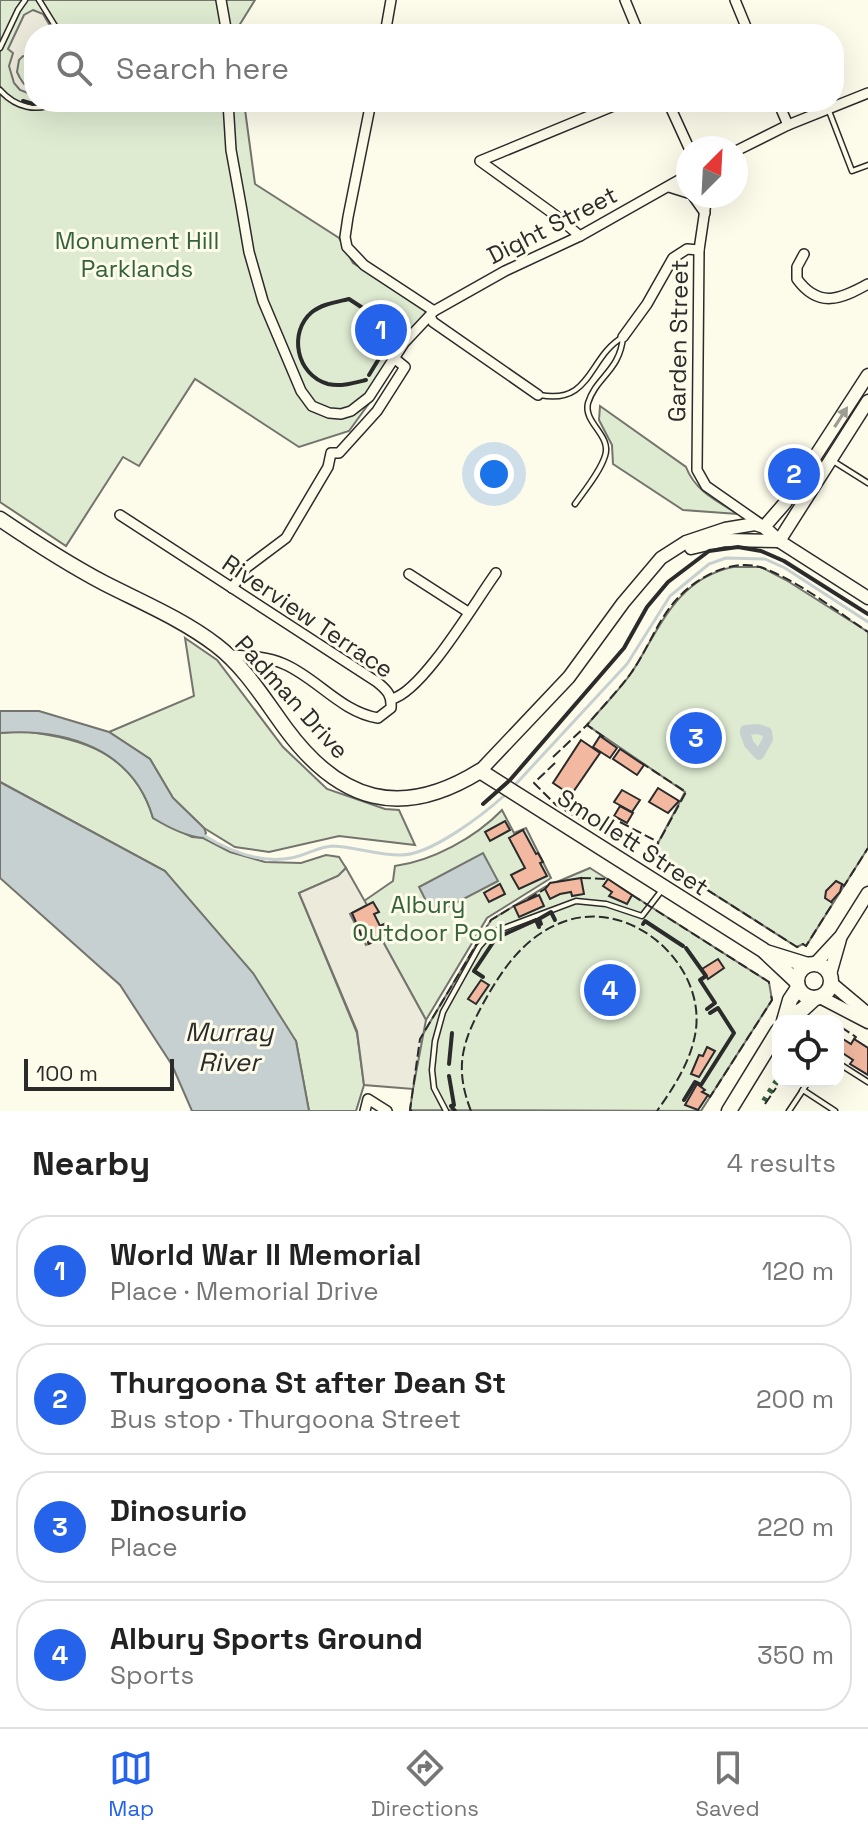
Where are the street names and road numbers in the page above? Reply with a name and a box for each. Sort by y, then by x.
street label: Dight Street [482,179,622,271]
street label: Garden Street [661,260,695,422]
street label: Riverview Terrace [216,547,400,685]
street label: Padman Drive [228,629,356,765]
street label: Smollett Street [551,781,715,903]

